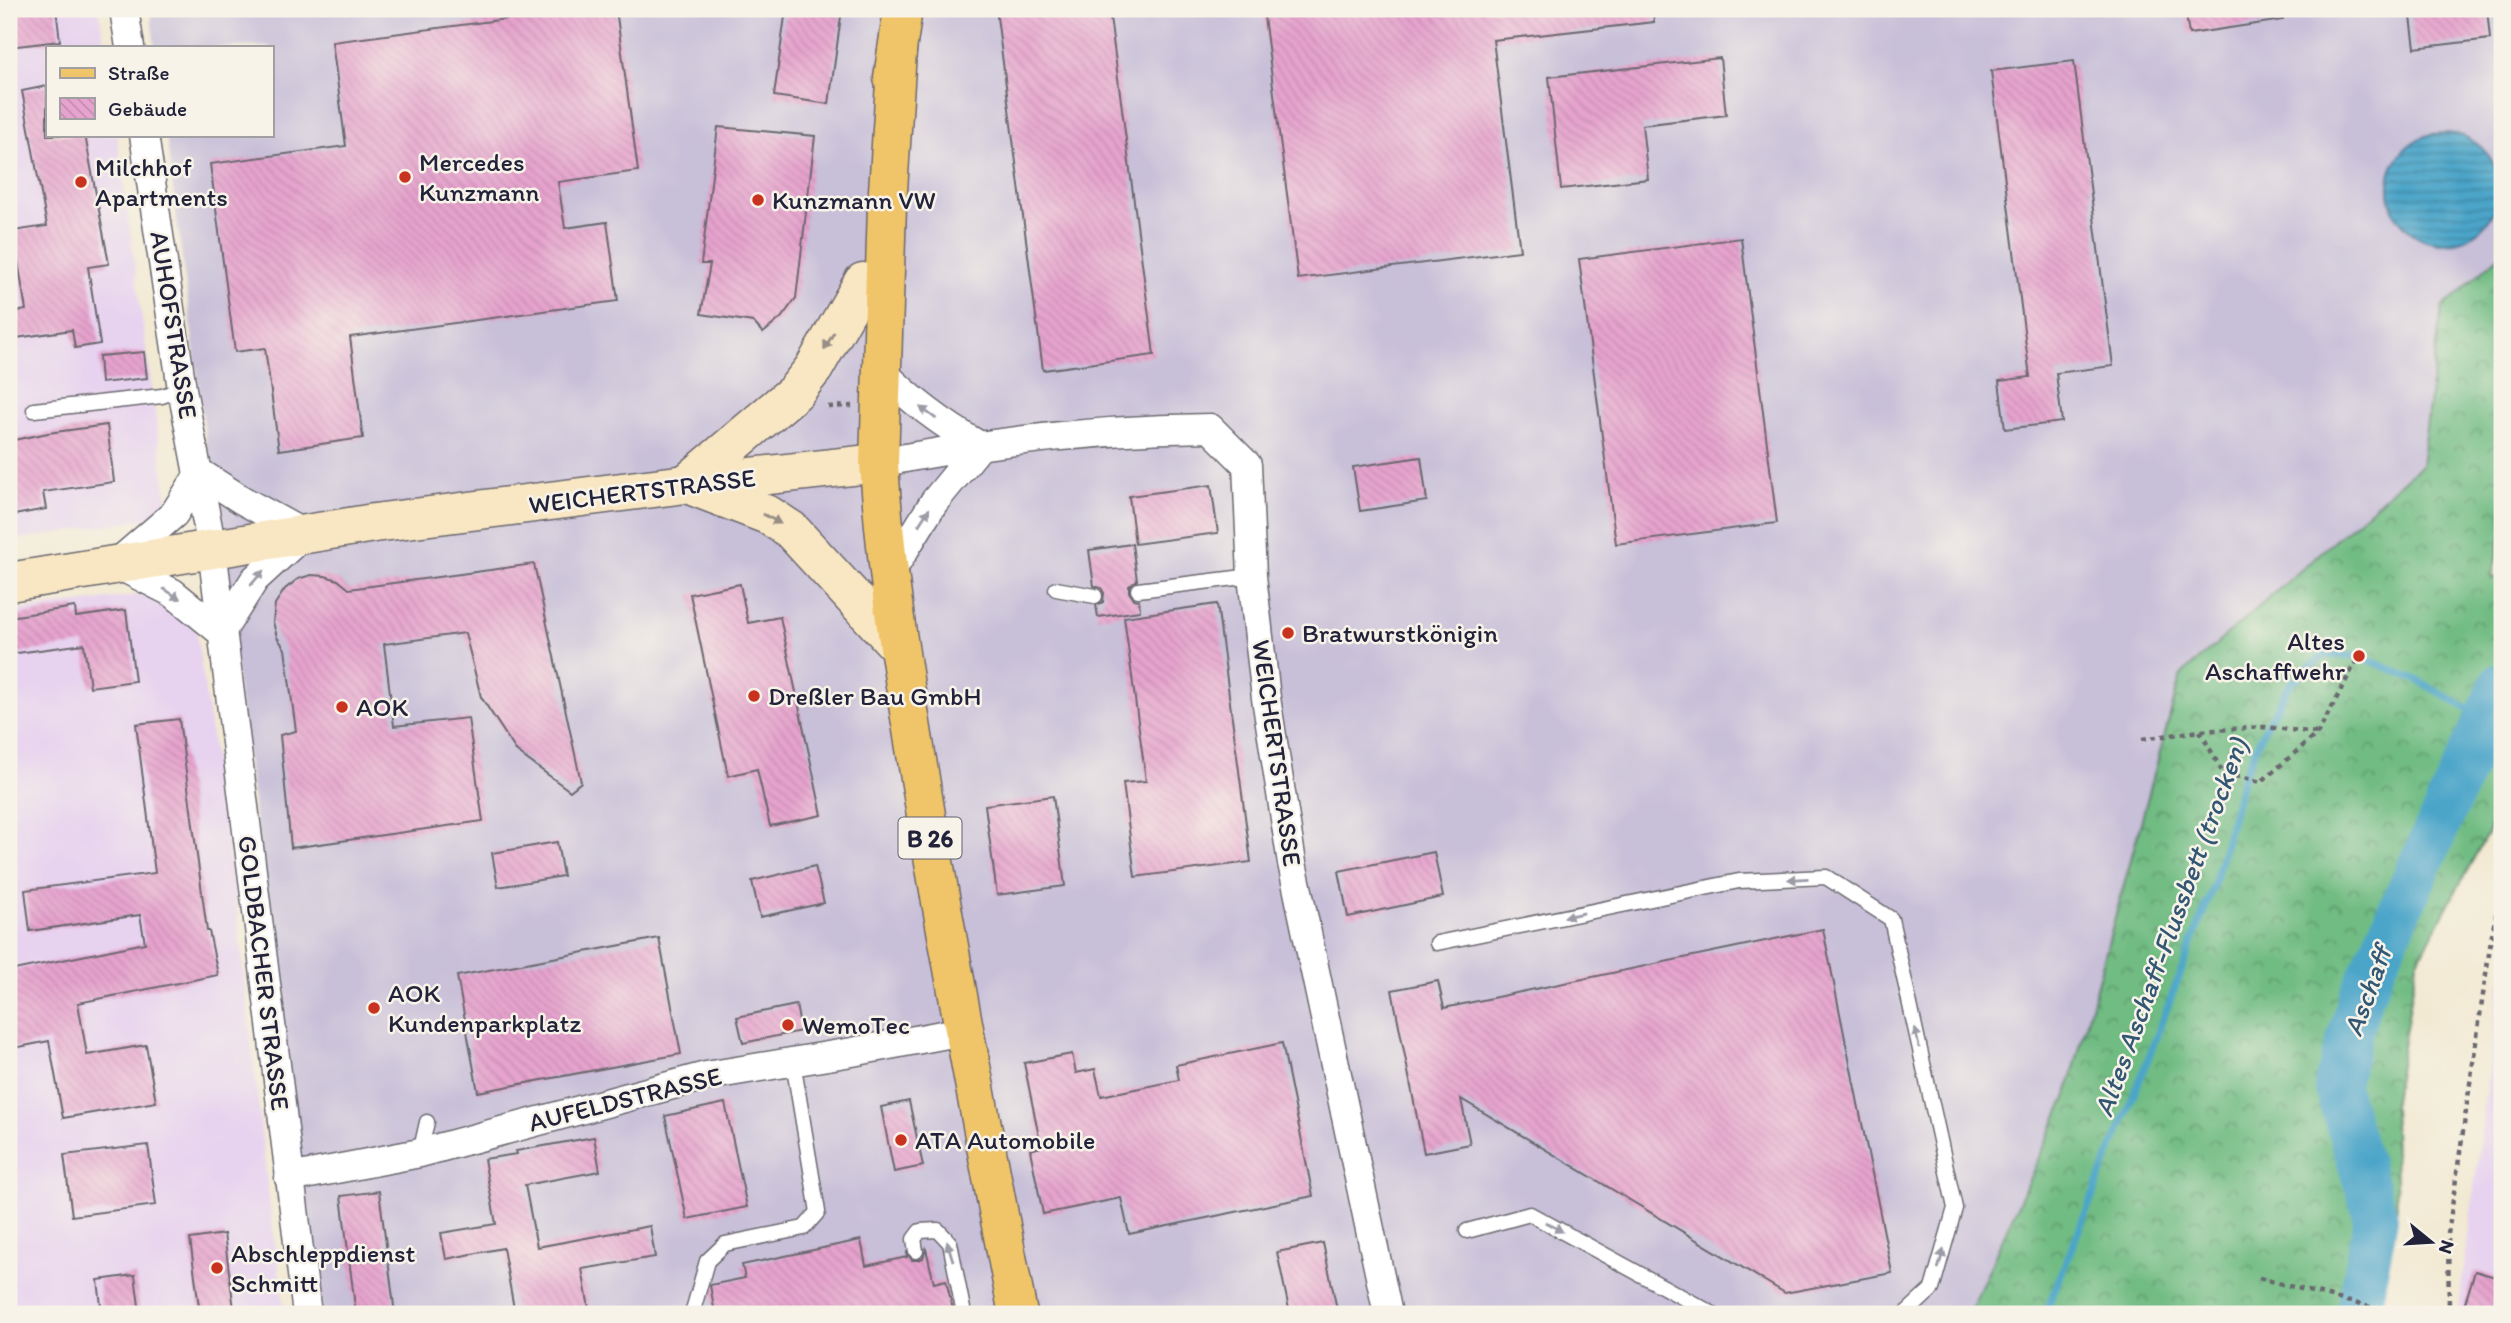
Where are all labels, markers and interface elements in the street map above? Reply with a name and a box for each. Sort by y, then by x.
legend [46,46,273,136]
text: Straße [108,60,169,85]
text: Gebäude [108,96,187,121]
place label: Mercedes Kunzmann [419,146,540,208]
place label: Milchhof Apartments [95,151,228,213]
marker: Mercedes Kunzmann [397,169,413,185]
marker: Milchhof Apartments [73,174,89,190]
place label: Kunzmann VW [772,184,936,216]
marker: Kunzmann VW [750,192,766,208]
street label: AUHOFSTRASSE [143,229,205,421]
one-way arrow [823,332,835,351]
one-way arrow [919,406,938,420]
street label: WEICHERTSTRASSE [527,461,757,521]
one-way arrow [918,507,931,527]
one-way arrow [762,513,782,524]
one-way arrow [249,570,264,587]
one-way arrow [162,587,181,600]
place label: Bratwurstkönigin [1302,617,1498,649]
marker: Bratwurstkönigin [1280,625,1296,641]
place label: Altes Aschaffwehr [2205,625,2346,687]
street label: WEICHERTSTRASSE [1245,638,1309,868]
marker: Altes Aschaffwehr [2351,648,2367,664]
place label: Dreßler Bau GmbH [768,680,982,712]
marker: Dreßler Bau GmbH [746,688,762,704]
place label: AOK [356,691,408,723]
marker: AOK [334,699,350,715]
water label: Altes Aschaff-Flussbett (trocken) [2086,732,2255,1121]
road number: B 26 [898,818,962,858]
street label: GOLDBACHER STRASSE [231,834,297,1112]
one-way arrow [1786,873,1808,884]
one-way arrow [1563,910,1585,921]
water label: Aschaff [2335,937,2400,1041]
place label: AOK Kundenparkplatz [388,977,581,1039]
marker: AOK Kundenparkplatz [366,1000,382,1016]
place label: WemoTec [802,1009,910,1041]
marker: WemoTec [780,1017,796,1033]
one-way arrow [1912,1027,1923,1049]
street label: AUFELDSTRASSE [525,1060,725,1138]
place label: ATA Automobile [915,1124,1095,1156]
marker: ATA Automobile [893,1132,909,1148]
north arrow [2396,1208,2466,1278]
one-way arrow [1544,1221,1564,1233]
place label: Abschleppdienst Schmitt [231,1237,416,1299]
text: N [2434,1237,2460,1257]
one-way arrow [944,1239,955,1261]
one-way arrow [1936,1249,1946,1270]
marker: Abschleppdienst Schmitt [209,1260,225,1276]

